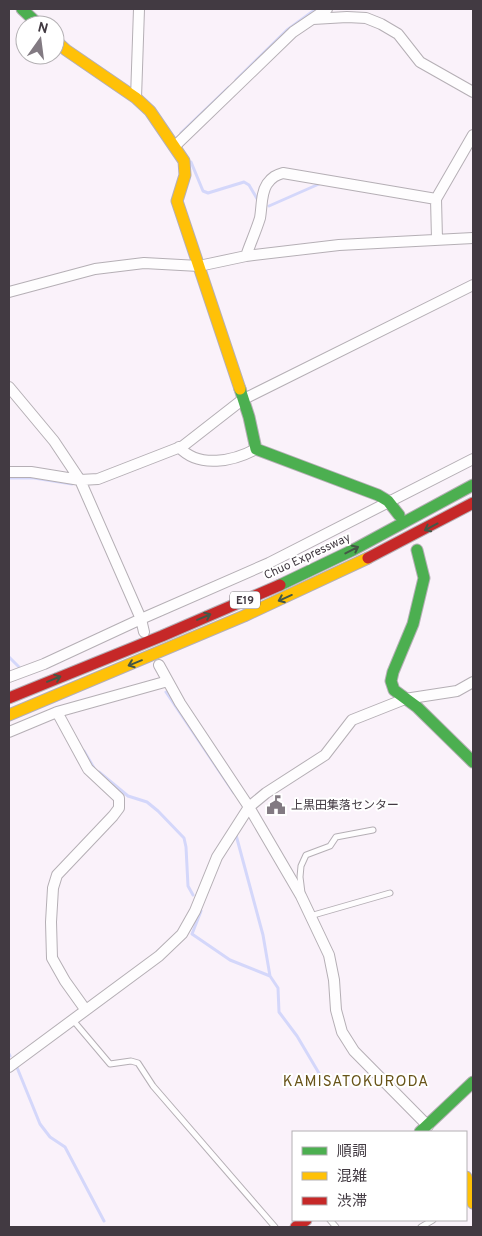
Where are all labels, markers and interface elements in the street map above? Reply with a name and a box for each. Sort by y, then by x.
north arrow [15,15,65,65]
text: N [36,19,50,38]
one-way arrow [423,522,438,532]
street label: Chuo Expressway [262,530,353,584]
one-way arrow [344,545,359,554]
road number: E19 [230,592,260,608]
one-way arrow [278,594,293,604]
one-way arrow [196,612,211,622]
one-way arrow [128,659,143,668]
one-way arrow [46,674,61,684]
public building icon: 上黒田集落センター [265,794,287,816]
place label: 上黒田集落センター [291,798,399,814]
district label: KAMISATOKURODA [283,1073,429,1092]
legend [292,1131,467,1221]
text: 順調 [337,1143,367,1162]
text: 混雑 [337,1168,367,1187]
text: 渋滞 [337,1193,367,1212]

